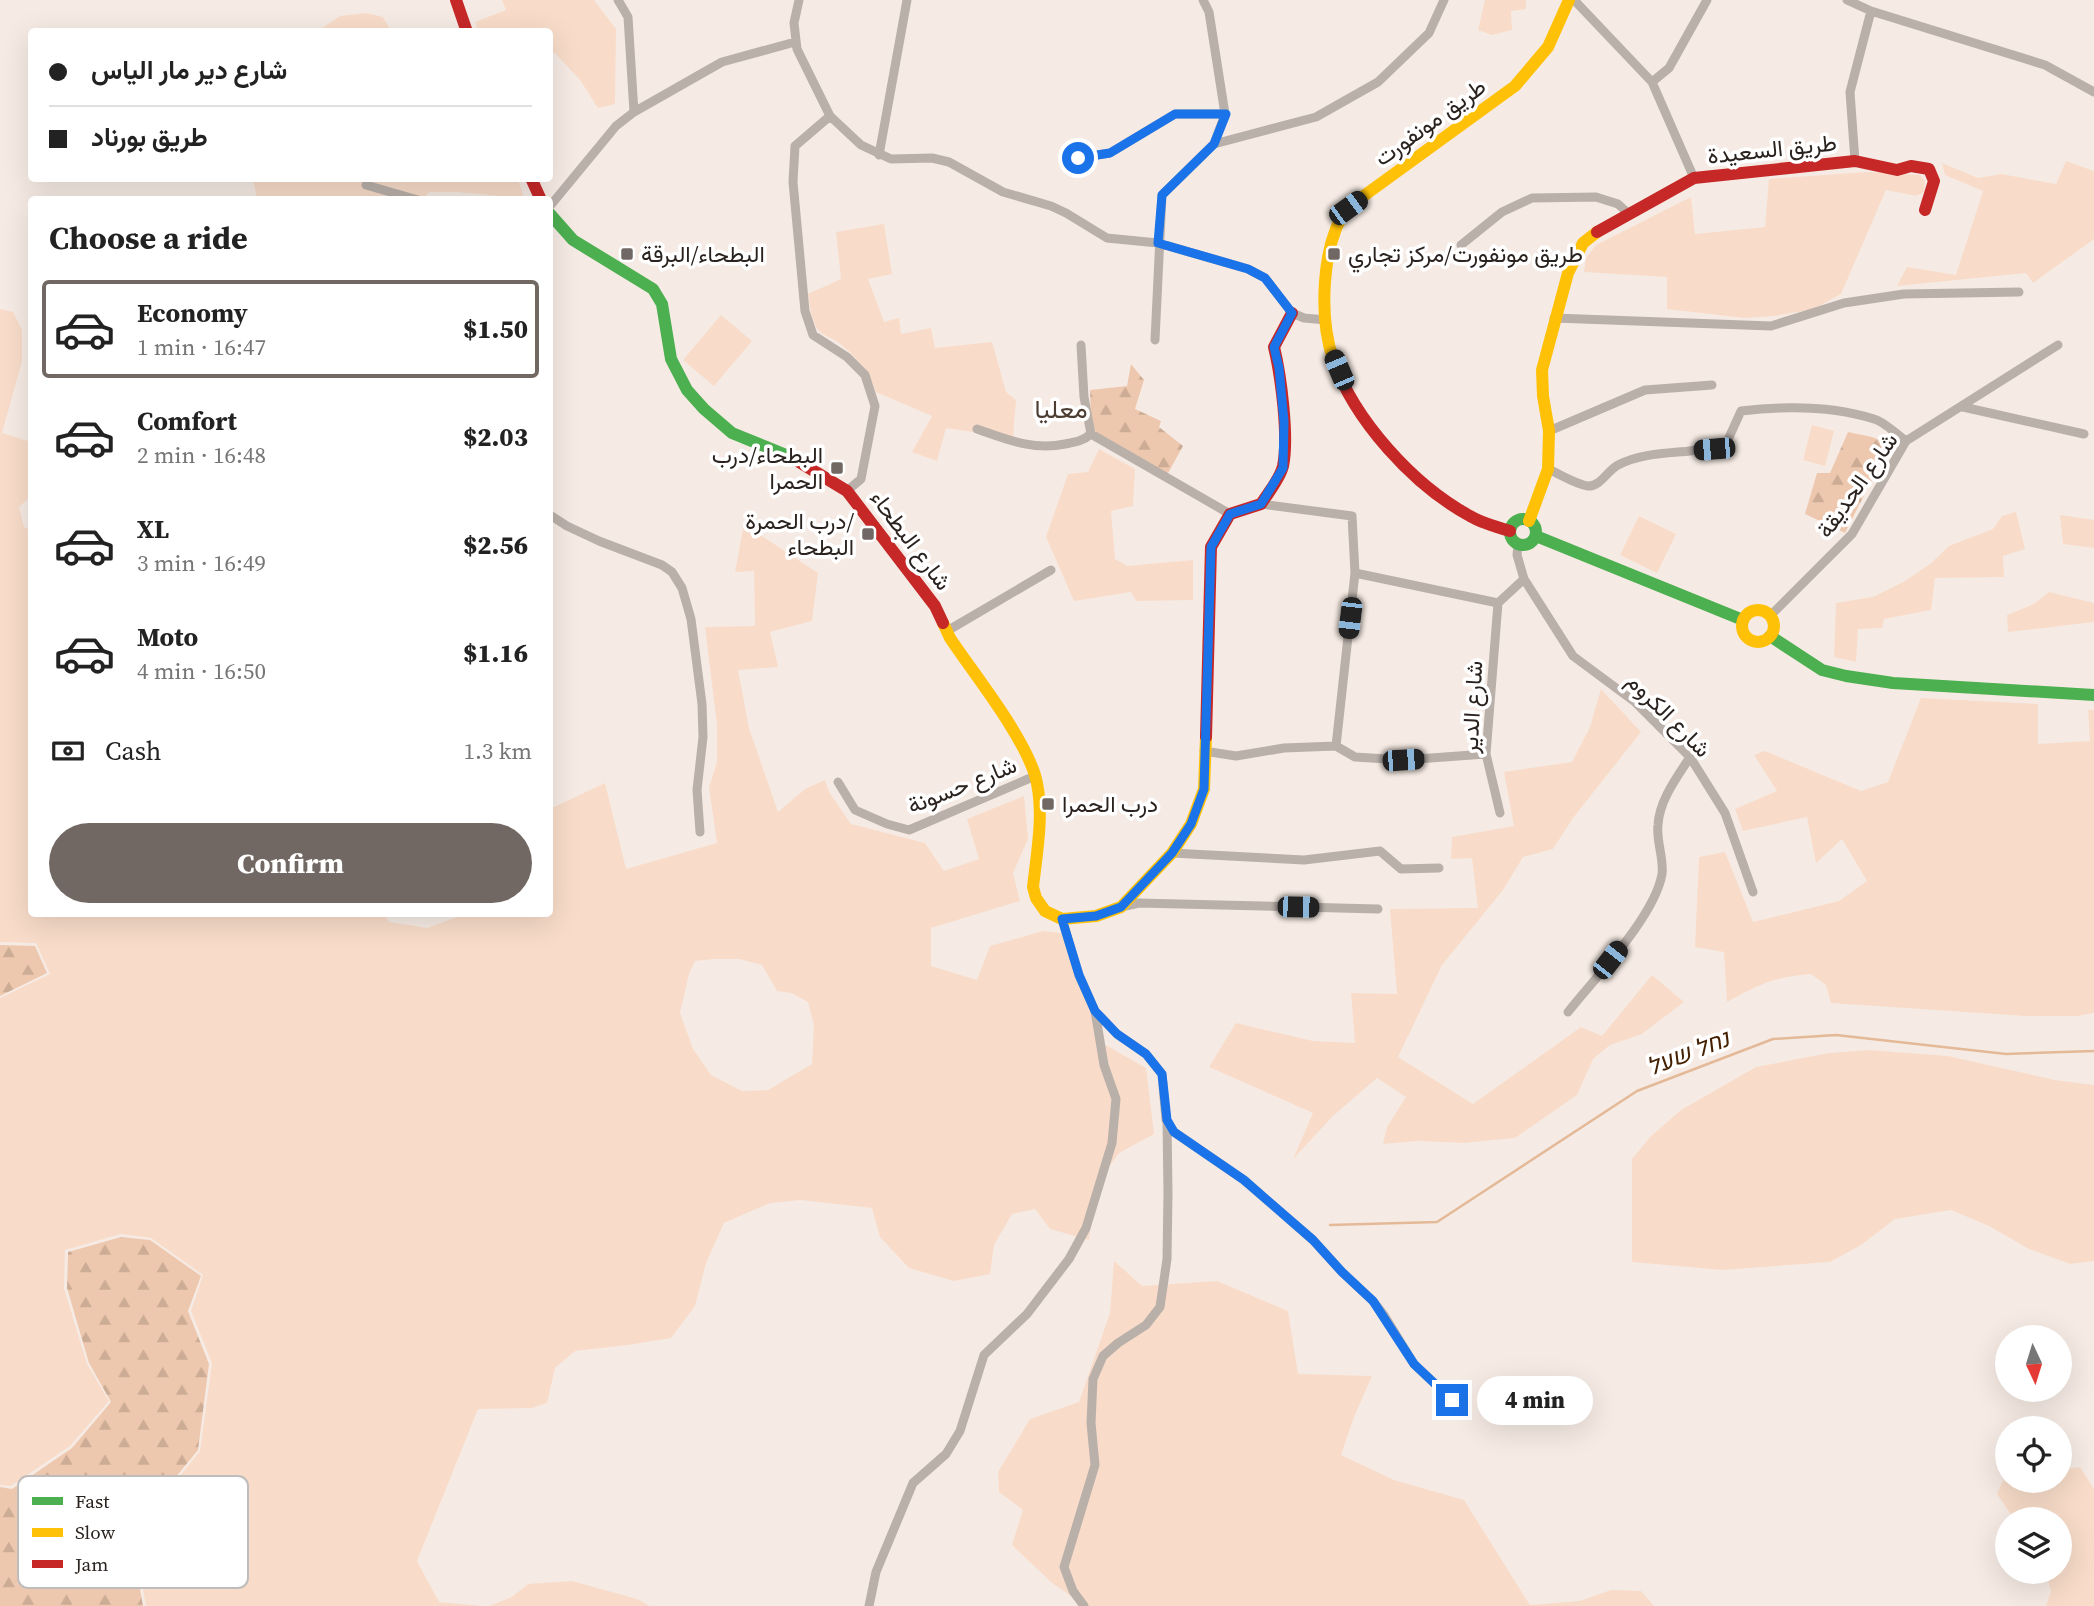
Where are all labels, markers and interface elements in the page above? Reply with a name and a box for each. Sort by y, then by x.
text: شارع دير مار الياس [91,52,287,88]
street label: طريق مونفورت [1368,71,1492,173]
text: طريق بورناد [91,119,208,155]
street label: طريق السعيدة [1706,126,1838,172]
route start [1062,142,1094,174]
car [1325,187,1372,229]
text: Choose a ride [49,216,248,260]
place label: البطحاء/البرقة [641,238,765,270]
place label: طريق مونفورت/مركز تجاري [1348,238,1583,273]
marker: البطحاء/البرقة [619,246,635,262]
marker: طريق مونفورت/مركز تجاري [1326,246,1342,262]
text: Economy [137,295,248,331]
icon: car [53,298,116,361]
text: $1.50 [463,311,528,347]
text: 1 min · 16:47 [137,331,266,363]
car [1322,347,1357,393]
district label: معليا [1034,391,1088,427]
text: Comfort [137,403,237,439]
icon: car [53,406,116,469]
text: $2.03 [463,419,528,455]
street label: شارع الحديقة [1809,426,1905,544]
car [1693,437,1736,461]
text: 2 min · 16:48 [137,439,266,471]
place label: البطحاء/درب الحمرا [712,439,823,497]
marker: البطحاء/درب الحمرا [829,460,845,476]
street label: شارع البطحاء [863,483,959,597]
place label: درب الحمرة/ البطحاء [745,505,854,563]
text: XL [137,511,169,547]
icon: car [53,514,116,577]
marker: درب الحمرة/ البطحاء [860,526,876,542]
text: $2.56 [463,527,528,563]
text: 3 min · 16:49 [137,547,266,579]
car [1338,596,1363,640]
text: Moto [137,619,198,655]
icon: car [53,622,116,685]
text: $1.16 [463,635,528,671]
text: 4 min · 16:50 [137,655,266,687]
street label: شارع الدير [1454,660,1490,755]
street label: شارع الكروم [1620,666,1718,764]
icon: cash [49,732,87,770]
text: Cash [105,733,161,769]
text: 1.3 km [463,735,532,767]
car [1382,748,1425,772]
street label: شارع حسونة [903,749,1021,821]
place label: درب الحمرا [1062,788,1158,820]
marker: درب الحمرا [1040,796,1056,812]
button: Confirm [49,823,532,903]
car [1277,896,1320,918]
car [1589,937,1632,983]
water label: נחל שעל [1642,1021,1736,1083]
north arrow [1995,1325,2072,1402]
map controls [1995,1325,2072,1584]
callout: 4 min [1476,1376,1592,1424]
route end [1436,1384,1468,1416]
text: 4 min [1505,1384,1565,1416]
button: locate [1995,1416,2072,1493]
legend [18,1476,248,1588]
text: Fast [75,1488,110,1514]
button: layers [1995,1507,2072,1584]
text: Slow [75,1519,116,1545]
text: Jam [74,1551,108,1577]

